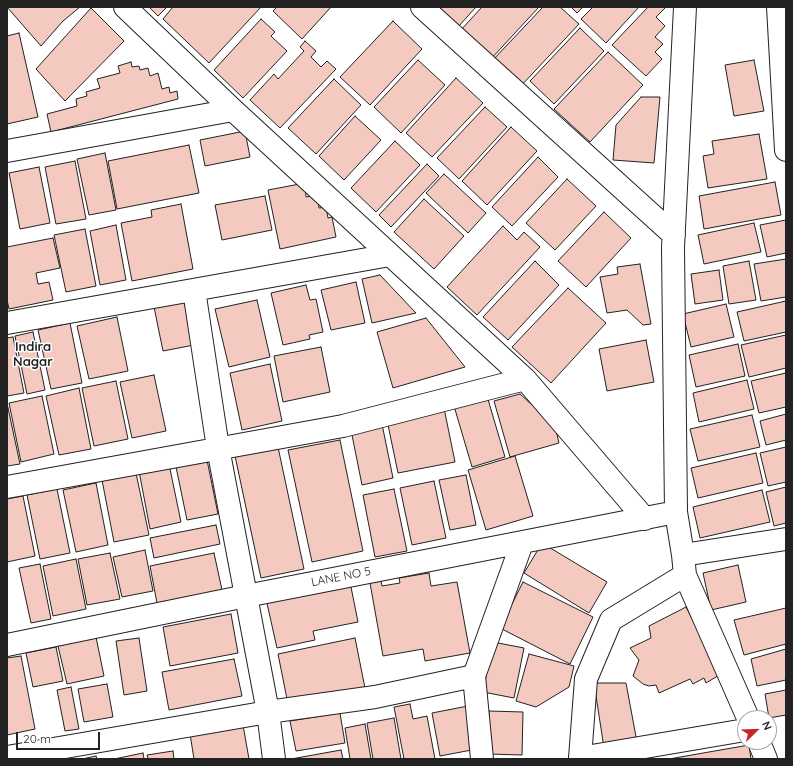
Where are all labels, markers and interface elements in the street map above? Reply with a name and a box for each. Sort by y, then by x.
district label: Indira Nagar [13,339,53,370]
street label: LANE NO 5 [310,564,372,590]
north arrow [737,710,777,750]
text: N [759,719,775,732]
scale bar [18,724,102,750]
text: 20 m [23,731,51,746]

